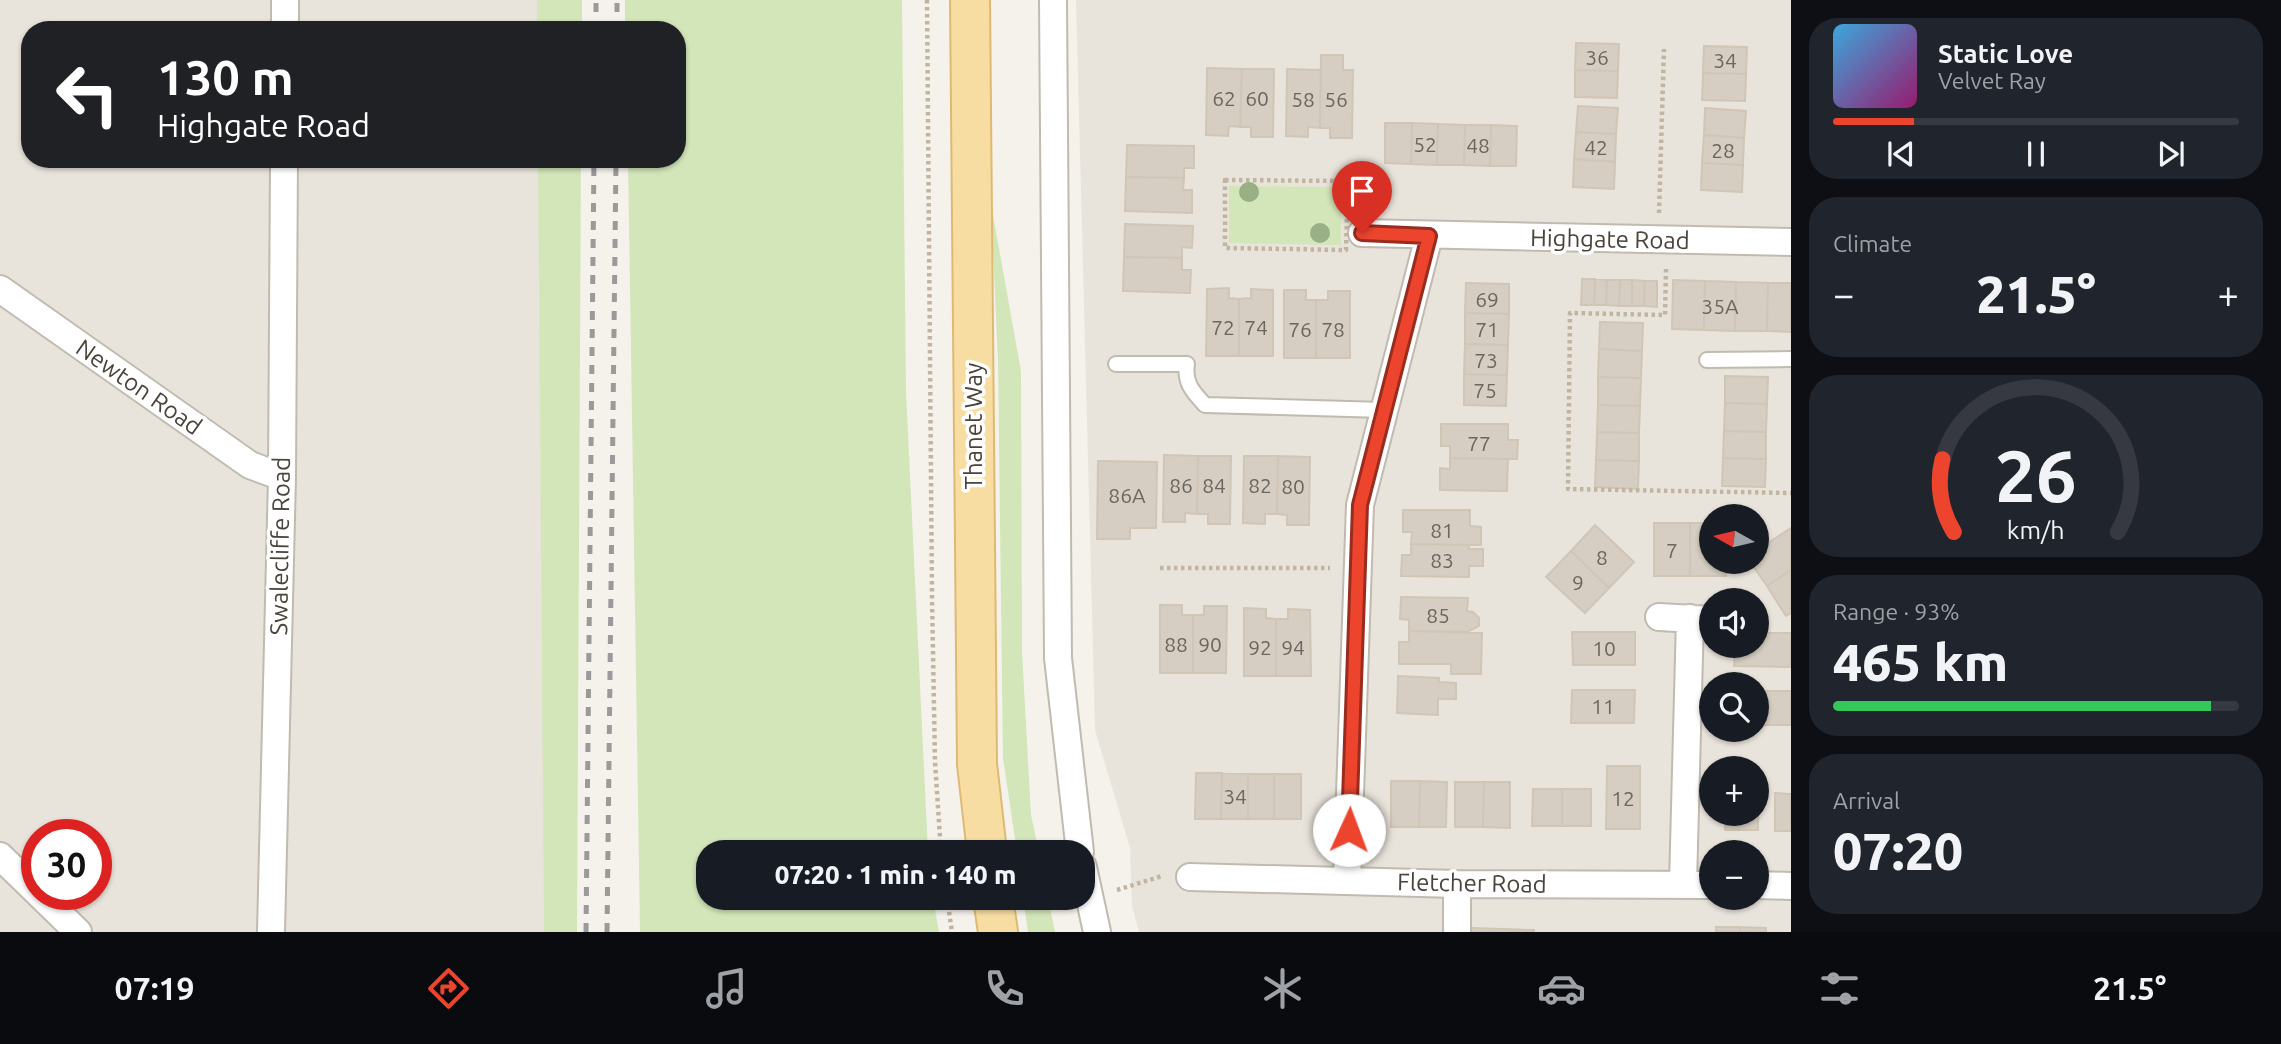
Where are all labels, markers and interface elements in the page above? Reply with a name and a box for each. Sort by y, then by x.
text: Static Love [1938,39,2073,68]
house number: 36 [1585,45,1609,69]
house number: 34 [1713,48,1737,72]
icon: left [42,49,133,140]
text: 130 m [157,49,294,104]
text: Velvet Ray [1938,68,2046,93]
house number: 62 [1212,86,1236,110]
house number: 60 [1245,86,1269,110]
house number: 58 [1291,87,1315,111]
house number: 56 [1324,87,1348,111]
text: Highgate Road [157,107,370,143]
house number: 52 [1413,132,1437,156]
house number: 48 [1466,133,1490,157]
house number: 42 [1584,135,1608,159]
icon: previous [1882,135,1920,173]
icon: pause [2017,135,2055,173]
icon: next [2152,135,2190,173]
house number: 28 [1711,138,1735,162]
pin [1332,161,1392,233]
icon: arrive [1343,172,1381,210]
street label: Highgate Road [1530,224,1690,254]
text: Climate [1833,231,1912,256]
text: 21.5° [1976,265,2096,323]
text: − [1833,273,1854,315]
text: + [2218,273,2239,315]
house number: 69 [1475,287,1499,311]
house number: 35A [1701,294,1739,318]
house number: 72 [1211,315,1235,339]
house number: 74 [1244,315,1268,339]
house number: 76 [1288,317,1312,341]
house number: 78 [1321,317,1345,341]
house number: 71 [1475,317,1499,341]
street label: Newton Road [71,334,207,440]
house number: 73 [1474,348,1498,372]
street label: Thanet Way [960,362,987,489]
house number: 75 [1473,378,1497,402]
house number: 77 [1467,431,1491,455]
text: 26 [1995,434,2077,516]
street label: Swalecliffe Road [265,456,295,636]
house number: 86 [1169,473,1193,497]
house number: 84 [1202,473,1226,497]
house number: 82 [1248,473,1272,497]
house number: 80 [1281,474,1305,498]
house number: 86A [1108,483,1146,507]
north arrow [1699,504,1769,574]
map controls [1699,504,1769,910]
text: km/h [2007,516,2065,544]
house number: 81 [1430,518,1454,542]
house number: 7 [1666,538,1678,562]
house number: 8 [1596,545,1608,569]
house number: 83 [1430,548,1454,572]
house number: 9 [1572,570,1584,594]
button: sound [1699,588,1769,658]
text: Range · 93% [1833,599,1960,624]
house number: 85 [1426,603,1450,627]
house number: 88 [1164,632,1188,656]
house number: 90 [1198,632,1222,656]
text: 465 km [1833,633,2008,691]
house number: 92 [1248,635,1272,659]
house number: 94 [1281,635,1305,659]
house number: 10 [1592,636,1616,660]
button: search [1699,672,1769,742]
house number: 11 [1591,694,1615,718]
button: + [1699,756,1769,826]
house number: 34 [1223,784,1247,808]
house number: 12 [1611,786,1635,810]
text: Arrival [1833,788,1900,813]
position arrow [1312,793,1386,867]
speed limit sign: 30 [21,819,112,910]
text: 07:20 [1833,822,1963,880]
button: − [1699,840,1769,910]
text: 07:20 · 1 min · 140 m [775,860,1016,889]
street label: Fletcher Road [1397,868,1547,898]
icon: directions [424,964,473,1013]
icon: music [702,964,751,1013]
icon: phone [980,964,1029,1013]
icon: climate [1258,964,1307,1013]
icon: car [1537,964,1586,1013]
icon: filters [1815,964,1864,1013]
text: 07:19 [115,970,195,1006]
text: 21.5° [2093,970,2166,1006]

